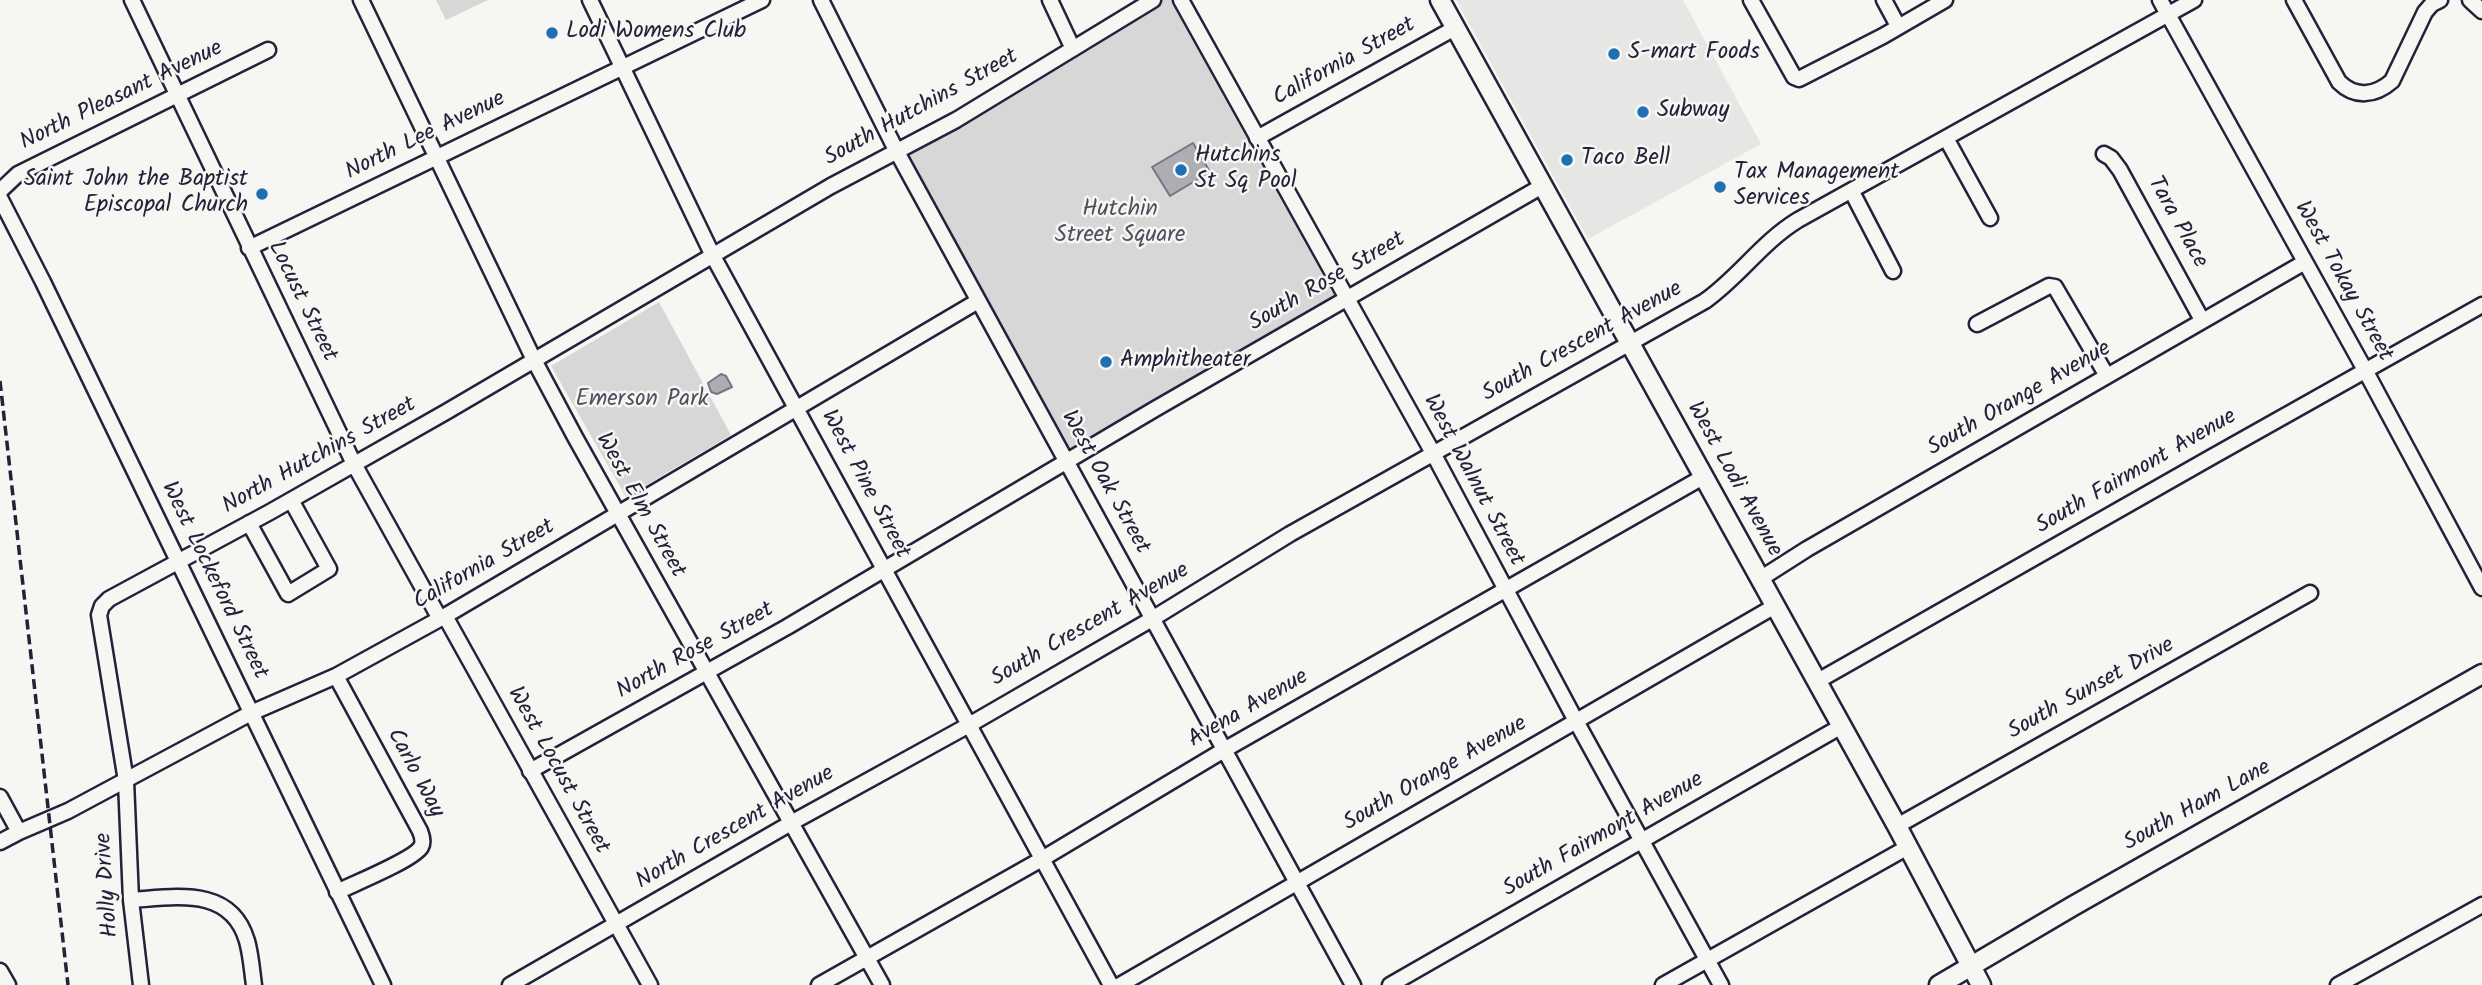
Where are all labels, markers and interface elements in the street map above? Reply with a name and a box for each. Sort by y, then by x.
street label: California Street [1269,13,1421,113]
place label: Lodi Womens Club [566,19,746,47]
marker: Lodi Womens Club [544,25,560,41]
street label: North Pleasant Avenue [16,36,228,158]
place label: S-mart Foods [1628,40,1760,68]
street label: South Hutchins Street [820,44,1024,174]
marker: S-mart Foods [1606,46,1622,62]
street label: North Lee Avenue [342,86,510,188]
place label: Subway [1657,98,1729,126]
marker: Subway [1635,104,1651,120]
place label: Hutchins St Sq Pool [1195,143,1297,197]
place label: Taco Bell [1581,146,1670,174]
marker: Taco Bell [1559,152,1575,168]
place label: Tax Management Services [1734,160,1899,214]
marker: Hutchins St Sq Pool [1173,162,1189,178]
place label: Saint John the Baptist Episcopal Church [24,167,248,221]
street label: Tara Place [2140,172,2212,274]
marker: Tax Management Services [1712,179,1728,195]
marker: Saint John the Baptist Episcopal Church [254,186,270,202]
park label: Hutchin Street Square [1055,197,1185,251]
street label: West Tokay Street [2287,197,2397,367]
street label: South Rose Street [1245,227,1411,339]
street label: Locust Street [260,237,342,367]
street label: South Crescent Avenue [1478,277,1688,409]
street label: South Orange Avenue [1923,336,2117,464]
place label: Amphitheater [1120,348,1250,376]
marker: Amphitheater [1098,354,1114,370]
park label: Emerson Park [575,387,709,415]
street label: West Walnut Street [1415,390,1529,572]
street label: North Hutchins Street [218,392,422,522]
street label: West Lodi Avenue [1679,398,1787,562]
street label: South Fairmont Avenue [2032,404,2242,542]
street label: West Pine Street [813,406,915,564]
street label: West Oak Street [1053,407,1155,559]
street label: West Elm Street [588,429,690,583]
street label: West Lockeford Street [153,478,273,684]
street label: California Street [410,514,560,618]
street label: South Crescent Avenue [987,558,1195,694]
street label: North Rose Street [613,597,779,707]
street label: South Sunset Drive [2004,633,2180,747]
street label: Avena Avenue [1184,665,1314,755]
street label: West Locust Street [500,683,614,859]
street label: South Orange Avenue [1339,711,1533,839]
street label: Carlo Way [379,725,449,823]
street label: South Ham Lane [2120,755,2276,859]
street label: North Crescent Avenue [632,761,840,897]
street label: South Fairmont Avenue [1499,767,1709,905]
street label: Holly Drive [92,832,126,938]

